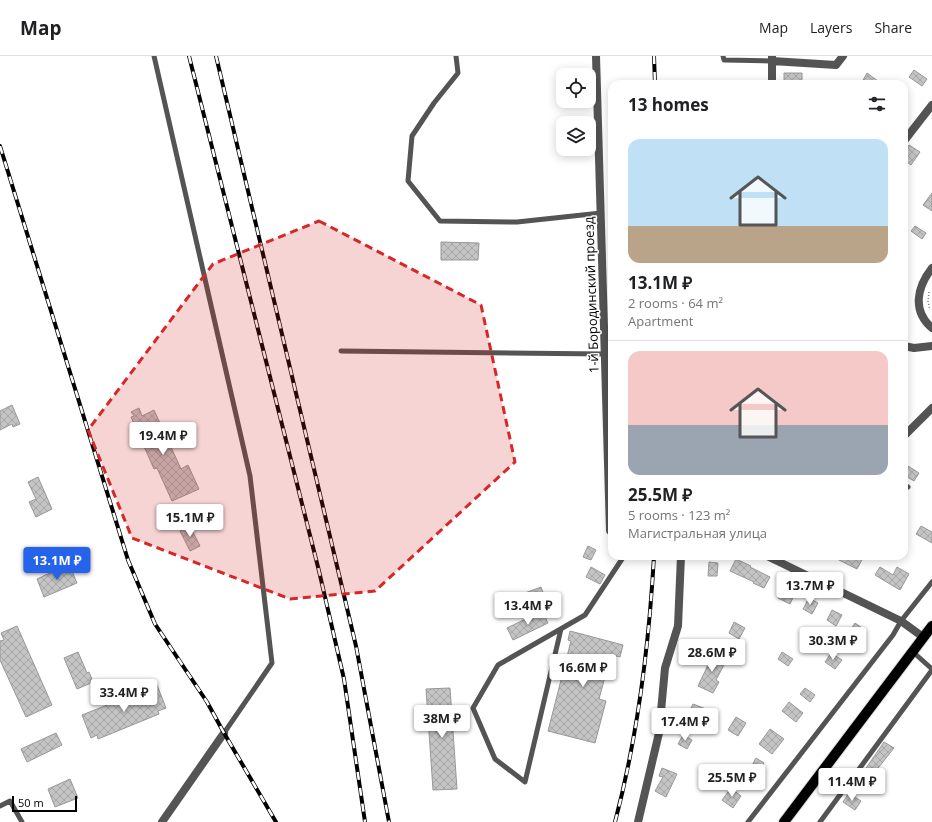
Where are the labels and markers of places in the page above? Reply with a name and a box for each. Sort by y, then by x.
pin: 19.4M ₽ [126,422,200,456]
pin: 15.1M ₽ [153,504,227,538]
pin: 13.1M ₽ [20,547,94,581]
pin: 13.7M ₽ [773,572,847,606]
pin: 13.4M ₽ [491,592,565,626]
pin: 30.3M ₽ [796,627,870,661]
pin: 28.6M ₽ [675,639,749,673]
pin: 16.6M ₽ [546,654,620,688]
pin: 33.4M ₽ [87,679,161,713]
pin: 38M ₽ [414,705,470,739]
pin: 17.4M ₽ [648,708,722,742]
pin: 25.5M ₽ [695,764,769,798]
pin: 11.4M ₽ [815,768,889,802]

